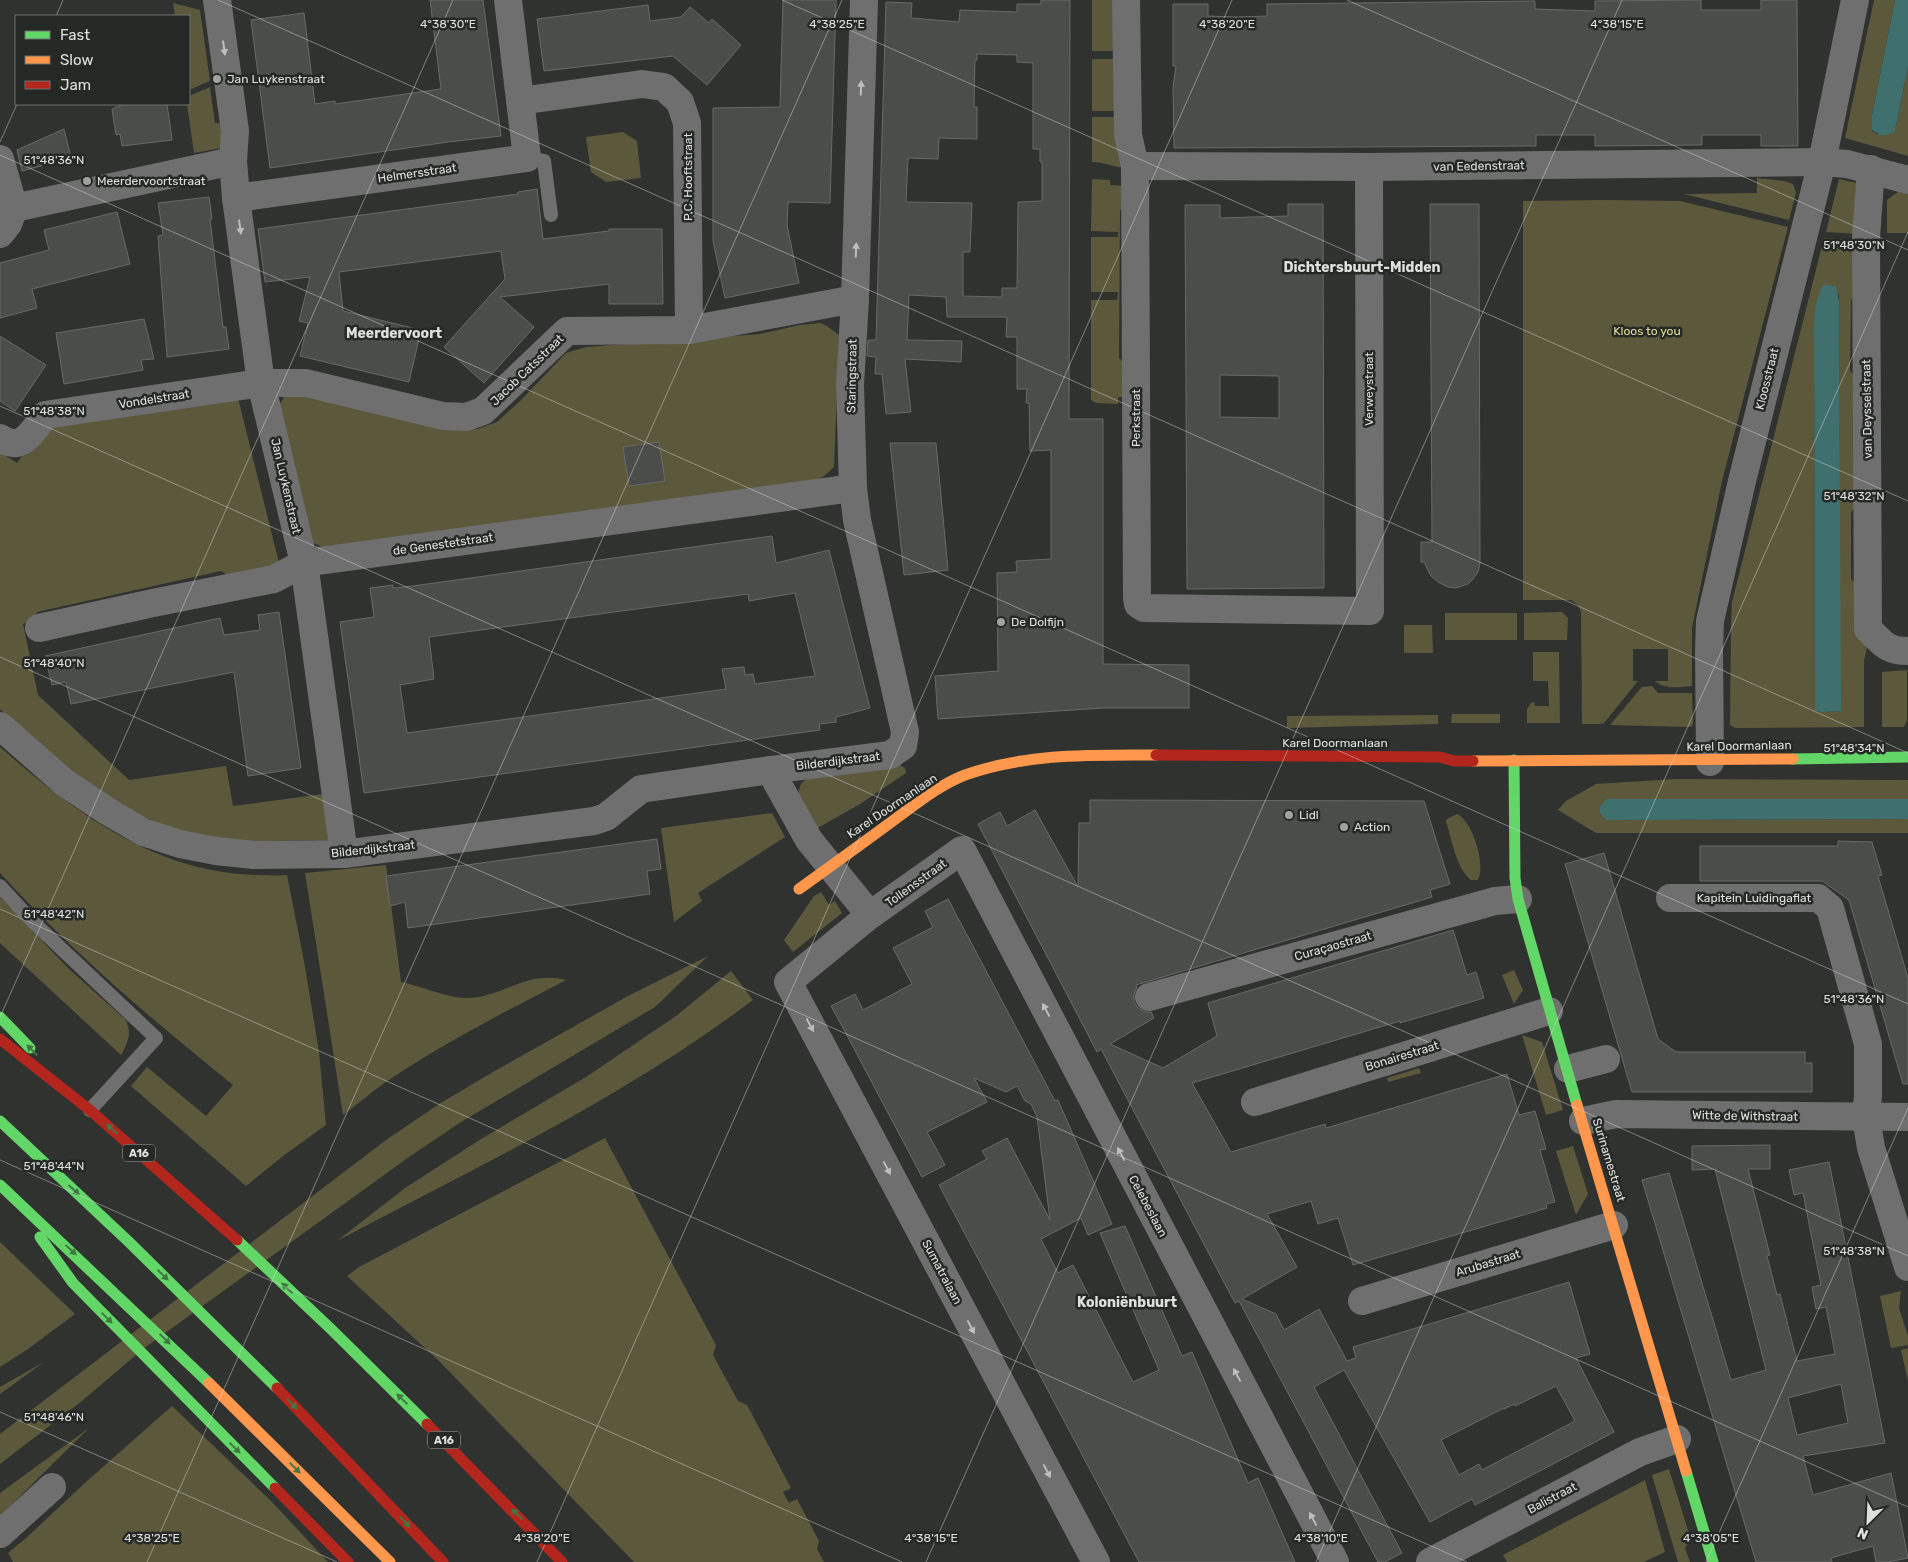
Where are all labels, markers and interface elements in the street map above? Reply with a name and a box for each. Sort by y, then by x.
legend [15,15,190,105]
text: 4°38'30"E [420,17,476,31]
text: 4°38'25"E [809,17,865,31]
text: 4°38'20"E [1199,17,1255,31]
text: 4°38'15"E [1590,17,1644,31]
text: Fast [60,26,90,44]
one-way arrow [220,41,228,57]
text: Slow [60,51,93,69]
place label: Jan Luykenstraat [227,72,325,86]
marker: Jan Luykenstraat [211,73,223,85]
text: Jam [60,76,91,94]
one-way arrow [858,80,866,96]
street label: P.C. Hooftstraat [681,133,695,221]
text: 51°48'36"N [24,153,84,167]
street label: van Eedenstraat [1433,158,1525,174]
street label: Helmersstraat [377,160,458,185]
place label: Meerdervoortstraat [97,174,206,188]
marker: Meerdervoortstraat [81,175,93,187]
one-way arrow [236,219,244,235]
text: 51°48'30"N [1823,238,1885,252]
one-way arrow [853,242,861,258]
district label: Dichtersbuurt-Midden [1283,259,1441,276]
park label: Kloos to you [1613,324,1681,338]
district label: Meerdervoort [346,325,442,342]
street label: Jacob Catsstraat [488,331,567,408]
street label: Staringstraat [844,339,860,413]
street label: Kloosstraat [1753,346,1782,411]
street label: Verweystraat [1362,352,1376,426]
street label: van Deysselstraat [1859,359,1875,459]
street label: Vondelstraat [118,386,191,411]
street label: Perkstraat [1129,389,1143,447]
text: 51°48'38"N [23,404,85,418]
street label: Jan Luykenstraat [268,437,304,536]
text: 51°48'32"N [1823,489,1885,503]
street label: de Genestetstraat [392,530,494,558]
place label: De Dolfijn [1011,615,1064,629]
marker: De Dolfijn [995,616,1007,628]
text: 51°48'40"N [23,656,85,670]
street label: Karel Doormanlaan [1282,736,1388,750]
street label: Karel Doormanlaan [1686,738,1792,754]
text: 51°48'34"N [1823,741,1885,755]
street label: Bilderdijkstraat [795,749,881,773]
street label: Karel Doormanlaan [844,771,940,841]
place label: Lidl [1299,808,1319,822]
marker: Lidl [1283,809,1295,821]
place label: Action [1354,820,1390,834]
marker: Action [1338,821,1350,833]
street label: Bilderdijkstraat [330,838,416,860]
street label: Tollensstraat [883,856,949,910]
street label: Kapitein Luidingaflat [1697,891,1812,905]
text: 51°48'42"N [24,907,84,921]
street label: Curaçaostraat [1293,928,1373,964]
text: 51°48'36"N [1824,992,1884,1006]
one-way arrow [1041,1003,1050,1016]
one-way arrow [806,1018,815,1032]
street label: Bonairestraat [1364,1038,1441,1074]
one-way arrow [26,1044,38,1056]
street label: Witte de Withstraat [1692,1108,1798,1124]
street label: Surinamestraat [1590,1117,1628,1204]
one-way arrow [107,1123,119,1135]
road number: A16 [123,1144,155,1162]
one-way arrow [1117,1146,1125,1161]
text: 51°48'44"N [24,1159,84,1173]
one-way arrow [883,1161,891,1176]
street label: Celebeslaan [1126,1173,1170,1239]
one-way arrow [68,1184,80,1196]
street label: Sumatralaan [919,1237,965,1307]
one-way arrow [65,1244,77,1256]
text: 51°48'38"N [1823,1244,1885,1258]
street label: Arubastraat [1454,1246,1522,1279]
one-way arrow [157,1269,169,1281]
one-way arrow [281,1282,293,1294]
district label: Koloniënbuurt [1077,1294,1177,1311]
one-way arrow [101,1312,113,1324]
one-way arrow [967,1320,975,1335]
one-way arrow [158,1333,170,1345]
one-way arrow [1233,1368,1241,1382]
one-way arrow [396,1393,408,1405]
one-way arrow [286,1398,298,1410]
text: 51°48'46"N [24,1410,84,1424]
road number: A16 [428,1432,460,1448]
one-way arrow [228,1441,240,1453]
one-way arrow [289,1461,301,1473]
one-way arrow [1043,1464,1052,1478]
street label: Balistraat [1525,1479,1579,1517]
north arrow [1843,1497,1893,1547]
one-way arrow [511,1509,523,1521]
one-way arrow [1309,1512,1317,1526]
one-way arrow [399,1516,411,1528]
text: N [1855,1524,1871,1543]
text: 4°38'25"E [124,1531,180,1545]
text: 4°38'20"E [514,1531,570,1545]
text: 4°38'15"E [904,1531,958,1545]
text: 4°38'10"E [1294,1531,1348,1545]
text: 4°38'05"E [1683,1531,1739,1545]

